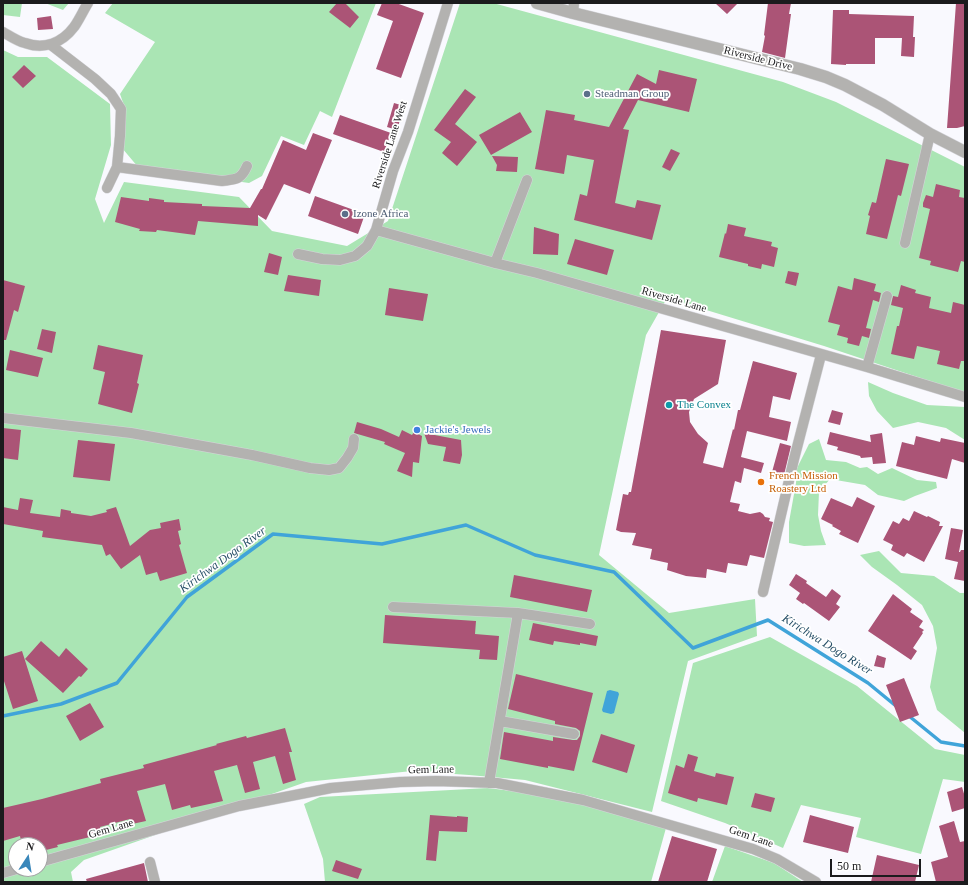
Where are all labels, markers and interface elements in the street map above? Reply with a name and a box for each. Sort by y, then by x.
street label: Riverside Drive [722,44,794,74]
place label: Steadman Group [595,87,669,101]
marker: Steadman Group [582,89,592,99]
street label: Riverside Lane West [370,100,410,190]
place label: Izone Africa [353,207,408,221]
marker: Izone Africa [340,209,350,219]
street label: Riverside Lane [640,284,708,316]
place label: The Convex [677,398,731,412]
marker: The Convex [664,400,674,410]
place label: Jackie's Jewels [425,423,491,437]
marker: Jackie's Jewels [412,425,422,435]
place label: French Mission Roastery Ltd [769,469,838,495]
marker: French Mission Roastery Ltd [756,477,766,487]
water label: Kirichwa Dogo River [177,524,269,596]
water label: Kirichwa Dogo River [779,612,875,678]
street label: Gem Lane [408,763,454,777]
street label: Gem Lane [87,816,135,842]
street label: Gem Lane [727,823,775,851]
north arrow [8,837,48,877]
text: N [25,840,35,853]
scale bar [832,851,923,877]
text: 50 m [837,859,861,873]

